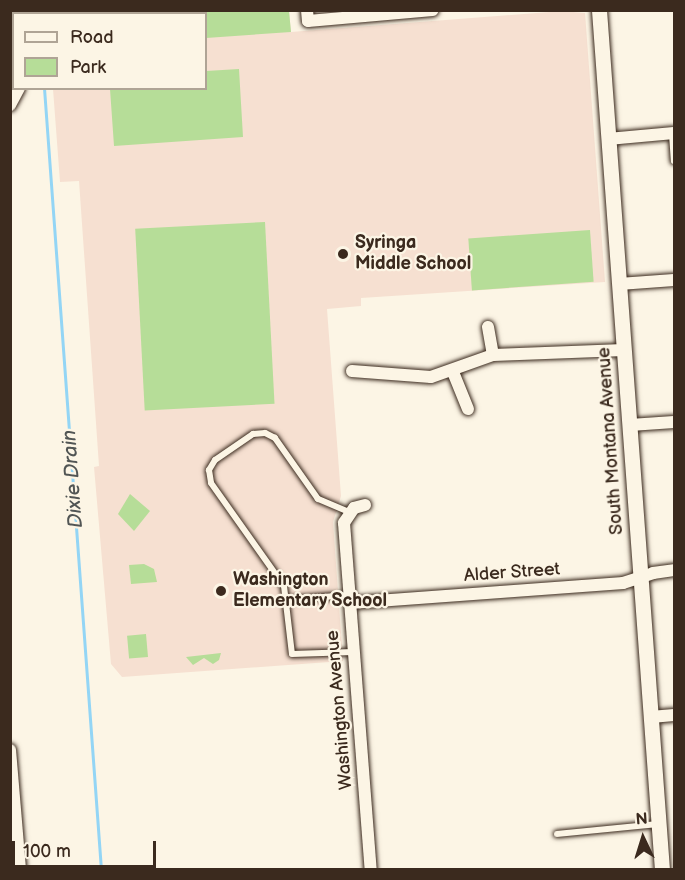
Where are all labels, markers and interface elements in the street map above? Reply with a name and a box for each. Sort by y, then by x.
legend [12,12,207,90]
text: Road [70,27,114,48]
text: Park [70,57,106,78]
place label: Syringa Middle School [355,233,471,276]
marker: Syringa Middle School [336,247,350,261]
street label: South Montana Avenue [594,346,628,536]
water label: Dixie Drain [58,429,88,529]
street label: Alder Street [463,559,561,587]
place label: Washington Elementary School [233,570,388,612]
marker: Washington Elementary School [214,584,228,598]
street label: Washington Avenue [322,629,358,791]
north arrow [613,808,673,868]
text: N [635,810,648,829]
scale bar [15,829,159,867]
text: 100 m [23,841,71,862]

